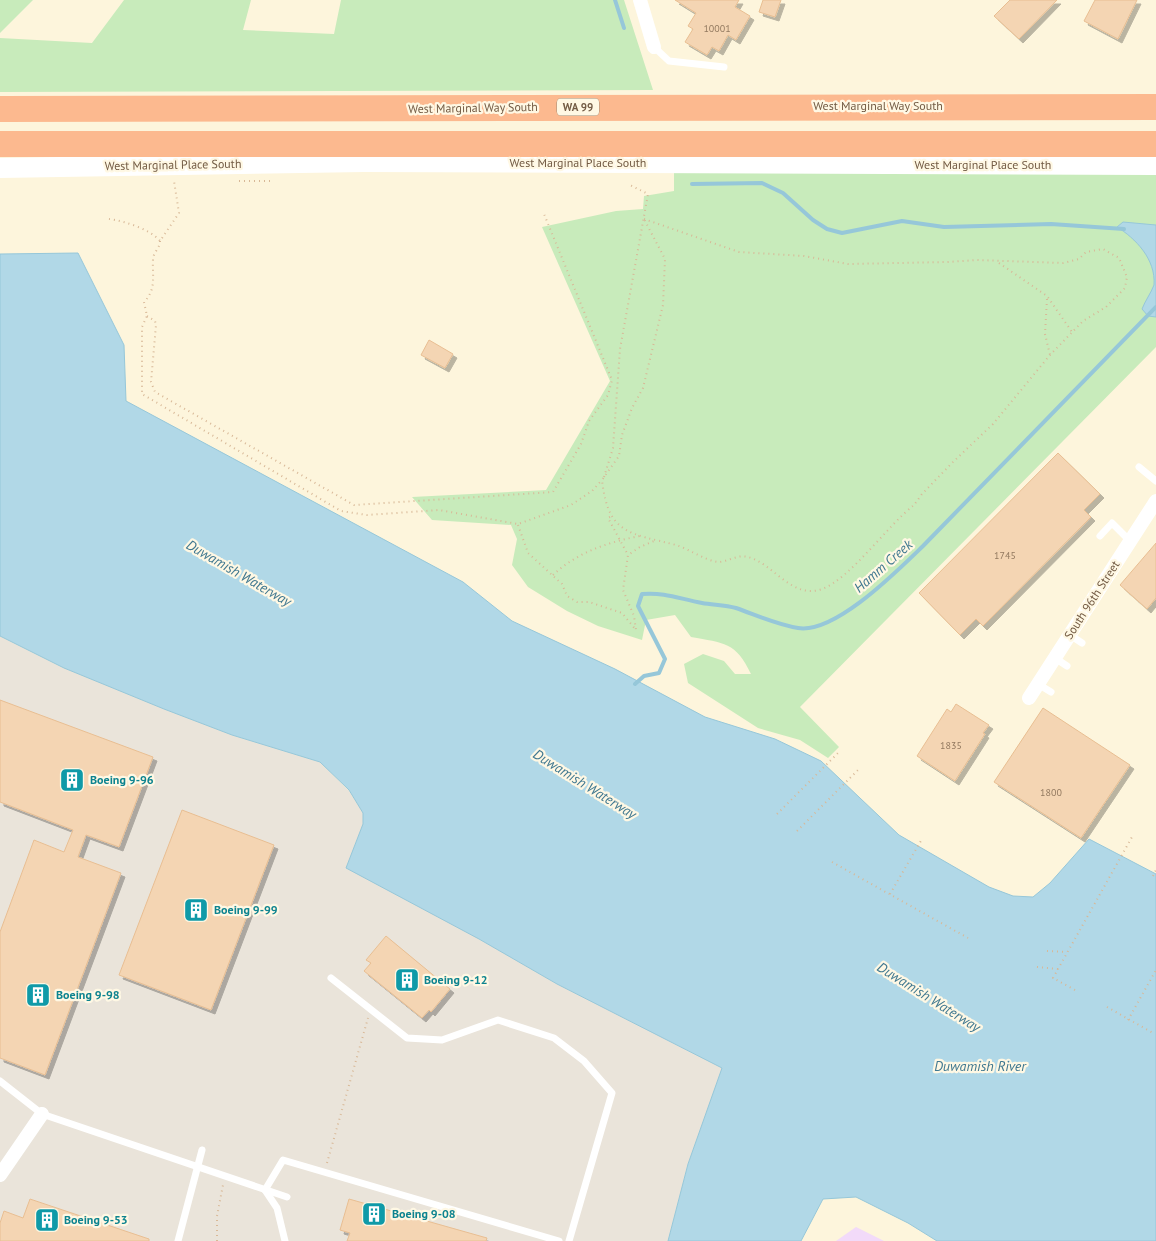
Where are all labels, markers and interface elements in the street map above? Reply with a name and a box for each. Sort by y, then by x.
house number: 10001 [703,22,731,35]
road number: WA 99 [557,98,599,115]
street label: West Marginal Way South [813,98,943,113]
street label: West Marginal Way South [408,99,538,116]
street label: West Marginal Place South [510,155,646,170]
street label: West Marginal Place South [104,156,241,173]
street label: West Marginal Place South [915,157,1051,172]
water label: Hamm Creek [850,535,917,596]
water label: Duwamish Waterway [183,536,296,611]
house number: 1745 [994,549,1016,562]
street label: South 96th Street [1061,558,1123,642]
house number: 1835 [940,739,962,752]
water label: Duwamish Waterway [530,745,641,823]
building icon: Boeing 9-96 [59,767,85,793]
place label: Boeing 9-96 [90,772,154,787]
house number: 1800 [1040,786,1062,799]
building icon: Boeing 9-99 [183,897,209,923]
place label: Boeing 9-99 [214,902,278,917]
water label: Duwamish Waterway [874,958,985,1036]
building icon: Boeing 9-12 [394,967,420,993]
place label: Boeing 9-12 [424,972,488,987]
building icon: Boeing 9-98 [25,982,51,1008]
place label: Boeing 9-98 [56,987,120,1002]
water label: Duwamish River [934,1057,1027,1075]
building icon: Boeing 9-08 [361,1201,387,1227]
place label: Boeing 9-08 [392,1206,456,1221]
building icon: Boeing 9-53 [34,1207,60,1233]
place label: Boeing 9-53 [64,1212,128,1227]

